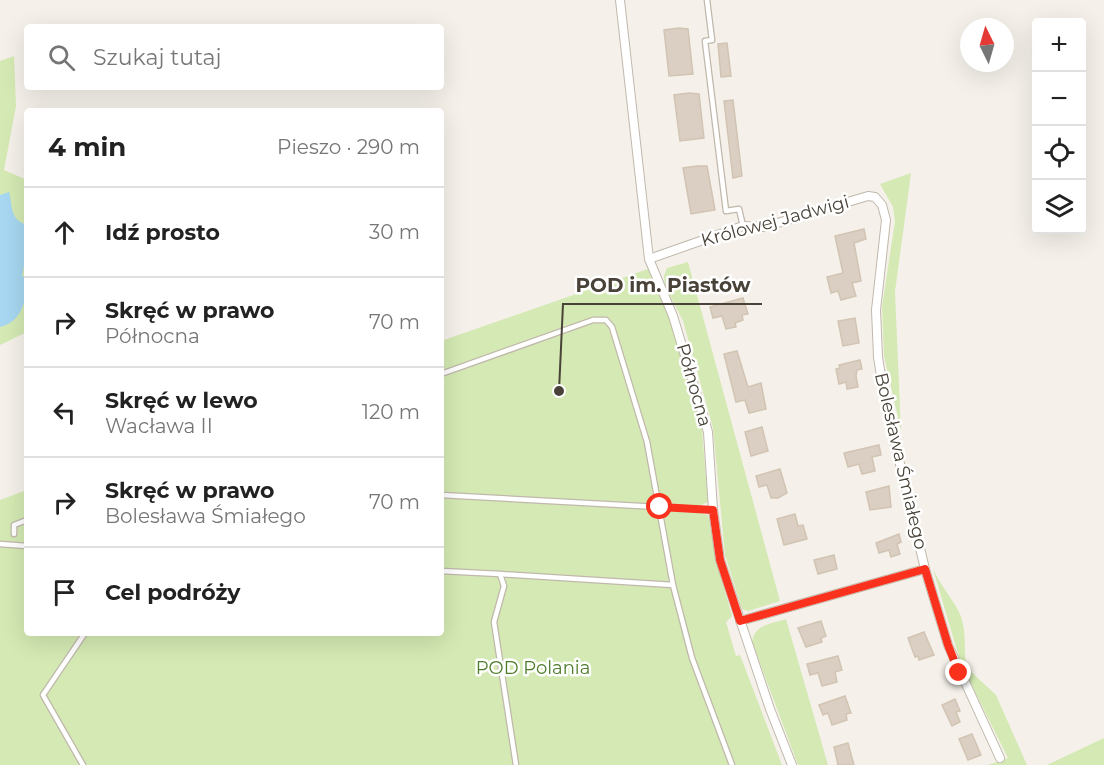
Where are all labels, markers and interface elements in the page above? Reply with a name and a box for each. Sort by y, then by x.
north arrow [960,18,1014,72]
map controls [1032,18,1086,234]
button: + [1032,18,1086,72]
search box [24,24,444,90]
icon: search [45,41,78,74]
text: Szukaj tutaj [93,44,221,71]
button: − [1032,72,1086,126]
button: locate [1032,126,1086,180]
text: 4 min [48,131,126,163]
text: Pieszo · 290 m [277,135,420,159]
button: layers [1032,180,1086,234]
street label: Królowej Jadwigi [699,191,851,251]
icon: ahead [48,216,81,249]
text: Idź prosto [105,219,220,246]
text: 30 m [369,220,420,244]
callout: POD im. Piastów [563,266,762,304]
text: POD im. Piastów [575,273,751,297]
text: Skręć w prawo [105,297,274,324]
icon: right [48,306,81,339]
text: 70 m [369,310,420,334]
text: Północna [105,324,200,348]
street label: Północna [672,341,716,429]
street label: Bolesława Śmiałego [870,370,932,552]
text: Skręć w lewo [105,387,258,414]
icon: left [48,396,81,429]
text: 120 m [362,400,420,424]
text: Wacława II [105,414,213,438]
text: Skręć w prawo [105,477,274,504]
icon: right [48,486,81,519]
text: 70 m [369,490,420,514]
route start [646,493,672,519]
text: Bolesława Śmiałego [105,504,306,528]
icon: arrive [48,576,81,609]
text: Cel podróży [105,579,241,606]
park label: POD Polania [476,657,590,679]
route end [945,659,971,685]

